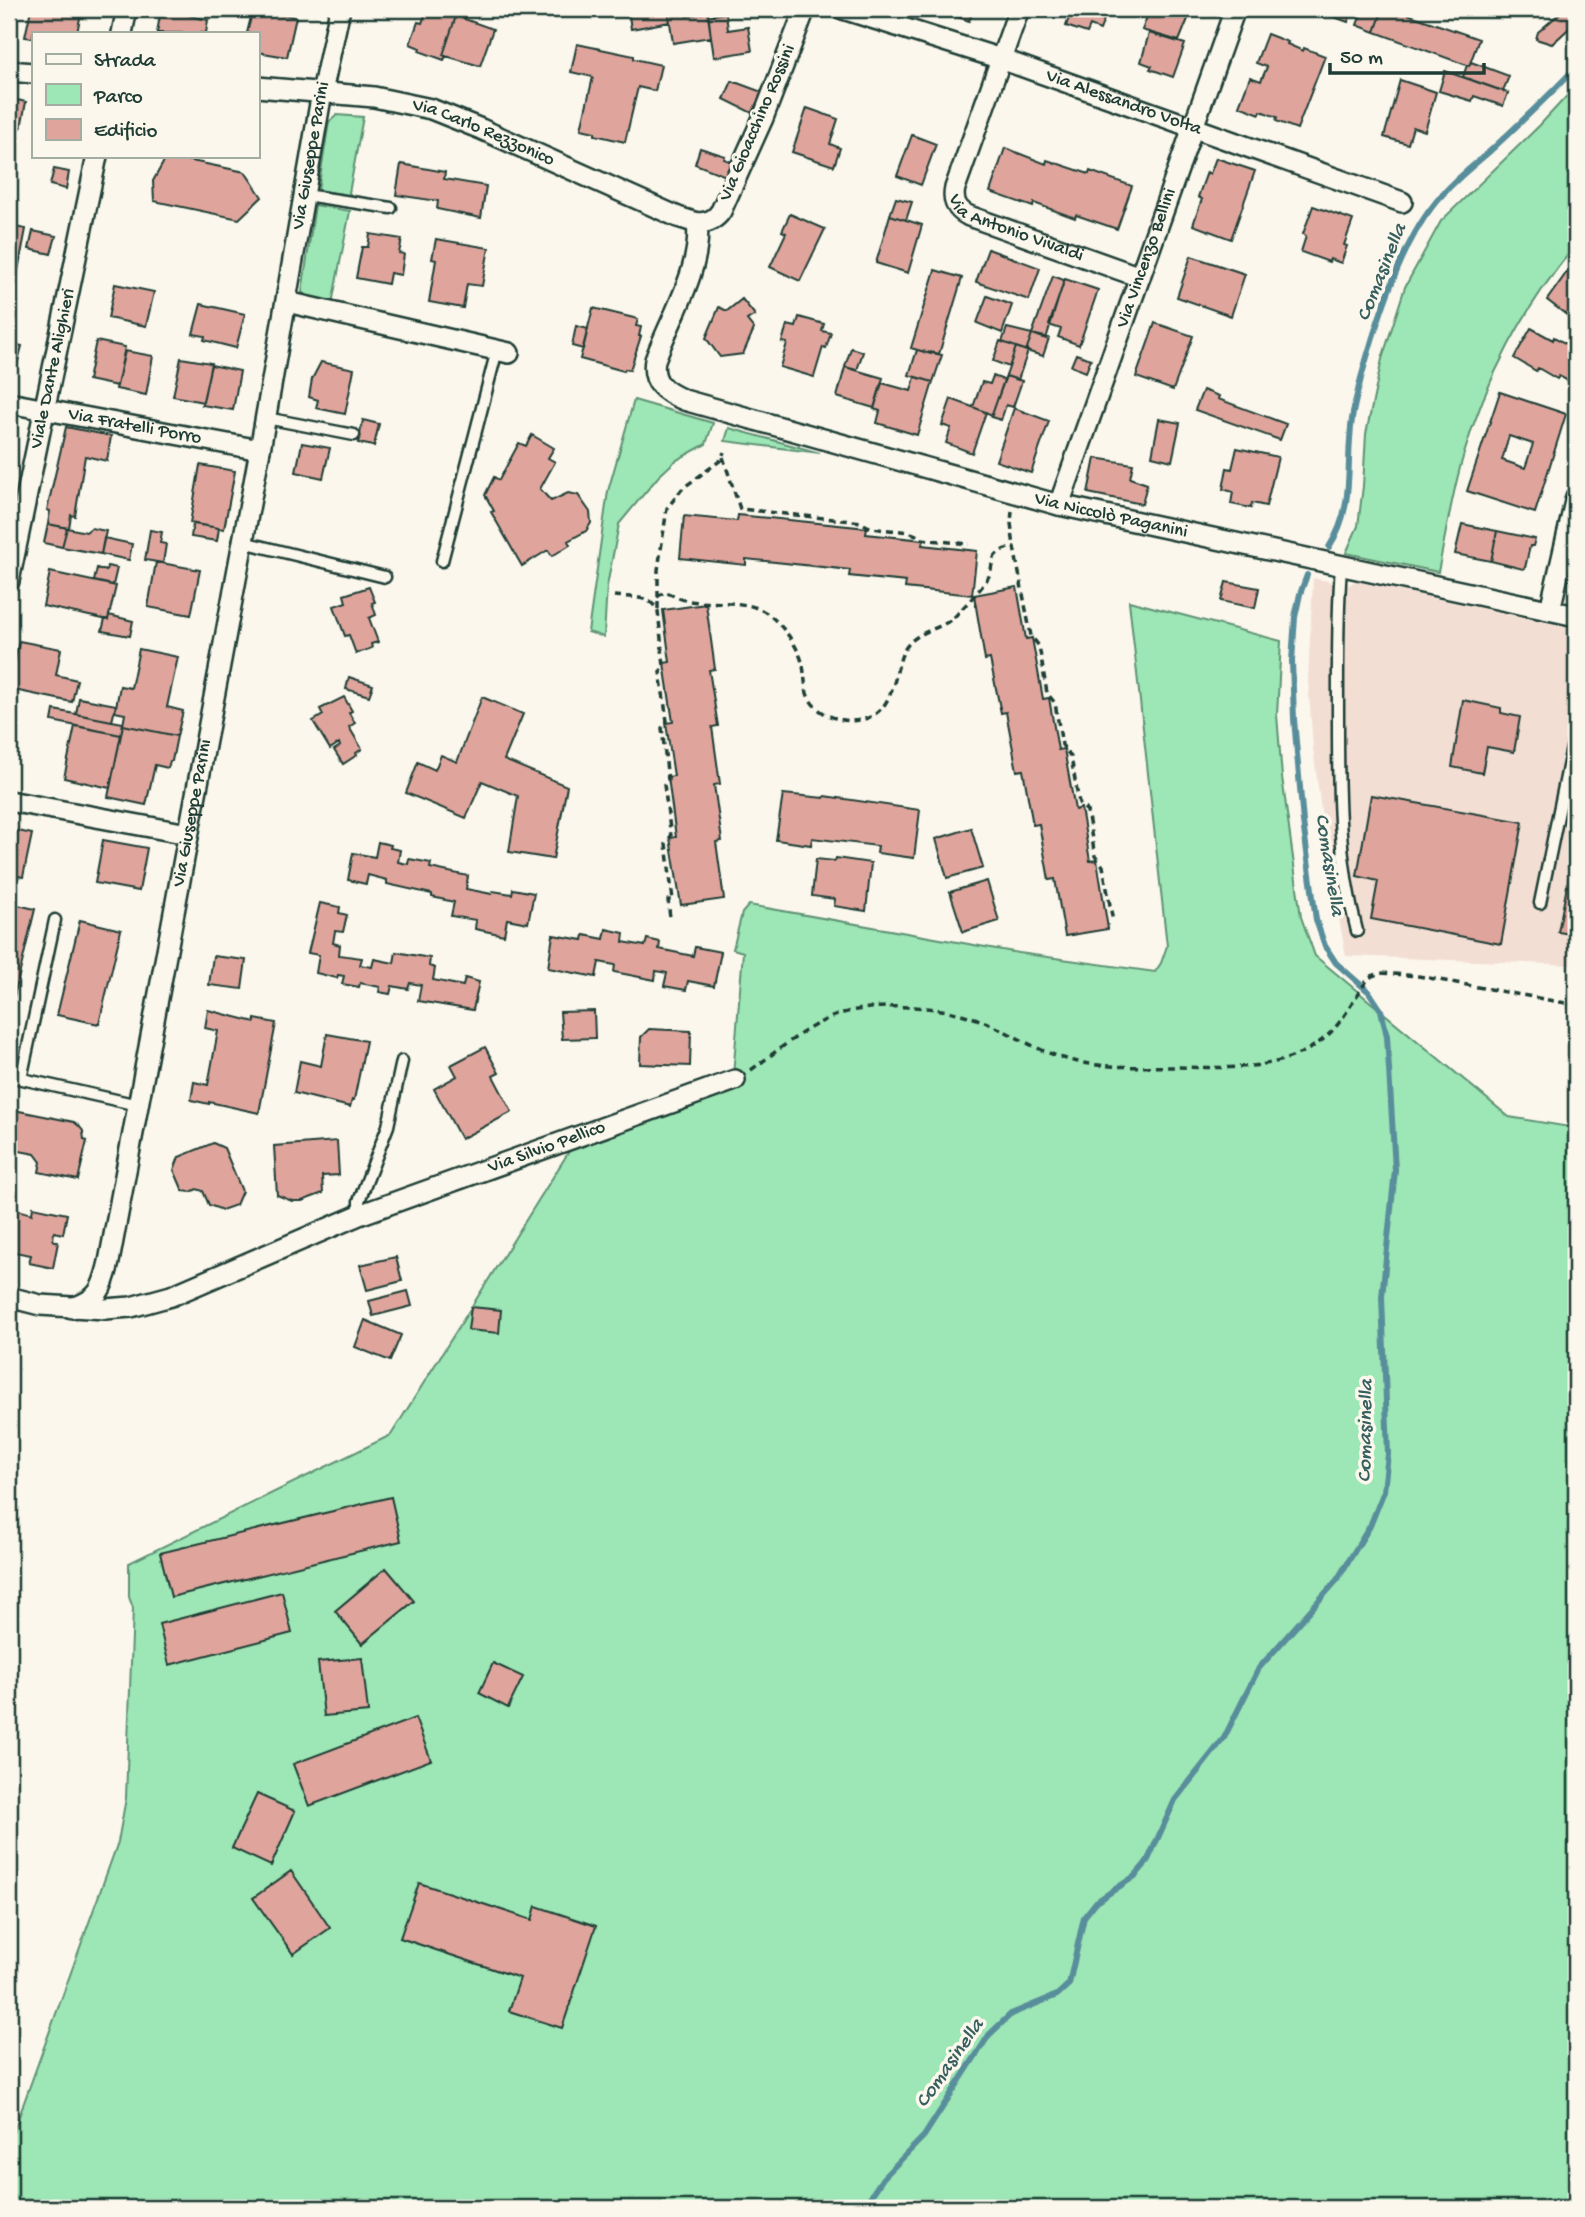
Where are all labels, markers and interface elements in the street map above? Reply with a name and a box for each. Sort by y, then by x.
legend [32,32,259,158]
scale bar [1330,32,1484,76]
street label: Via Gioacchino Rossini [714,41,801,206]
text: 50 m [1340,47,1383,72]
text: Strada [94,50,157,75]
street label: Via Alessandro Volta [1042,64,1206,142]
street label: Via Giuseppe Parini [287,80,335,232]
text: Parco [93,86,143,111]
street label: Via Carlo Rezzonico [409,94,558,172]
text: Edificio [94,120,158,145]
street label: Via Vincenzo Bellini [1111,185,1182,332]
street label: Via Antonio Vivaldi [942,191,1087,267]
water label: Comasinella [1352,219,1414,325]
street label: Viale Dante Alighieri [25,286,81,452]
street label: Via Fratelli Porro [65,403,203,450]
street label: Via Niccolò Paganini [1031,487,1190,544]
street label: Via Giuseppe Parini [167,737,217,890]
water label: Comasinella [1308,812,1349,919]
street label: Via Silvio Pellico [484,1116,609,1179]
water label: Comasinella [1354,1378,1380,1483]
water label: Comasinella [911,2014,992,2113]

